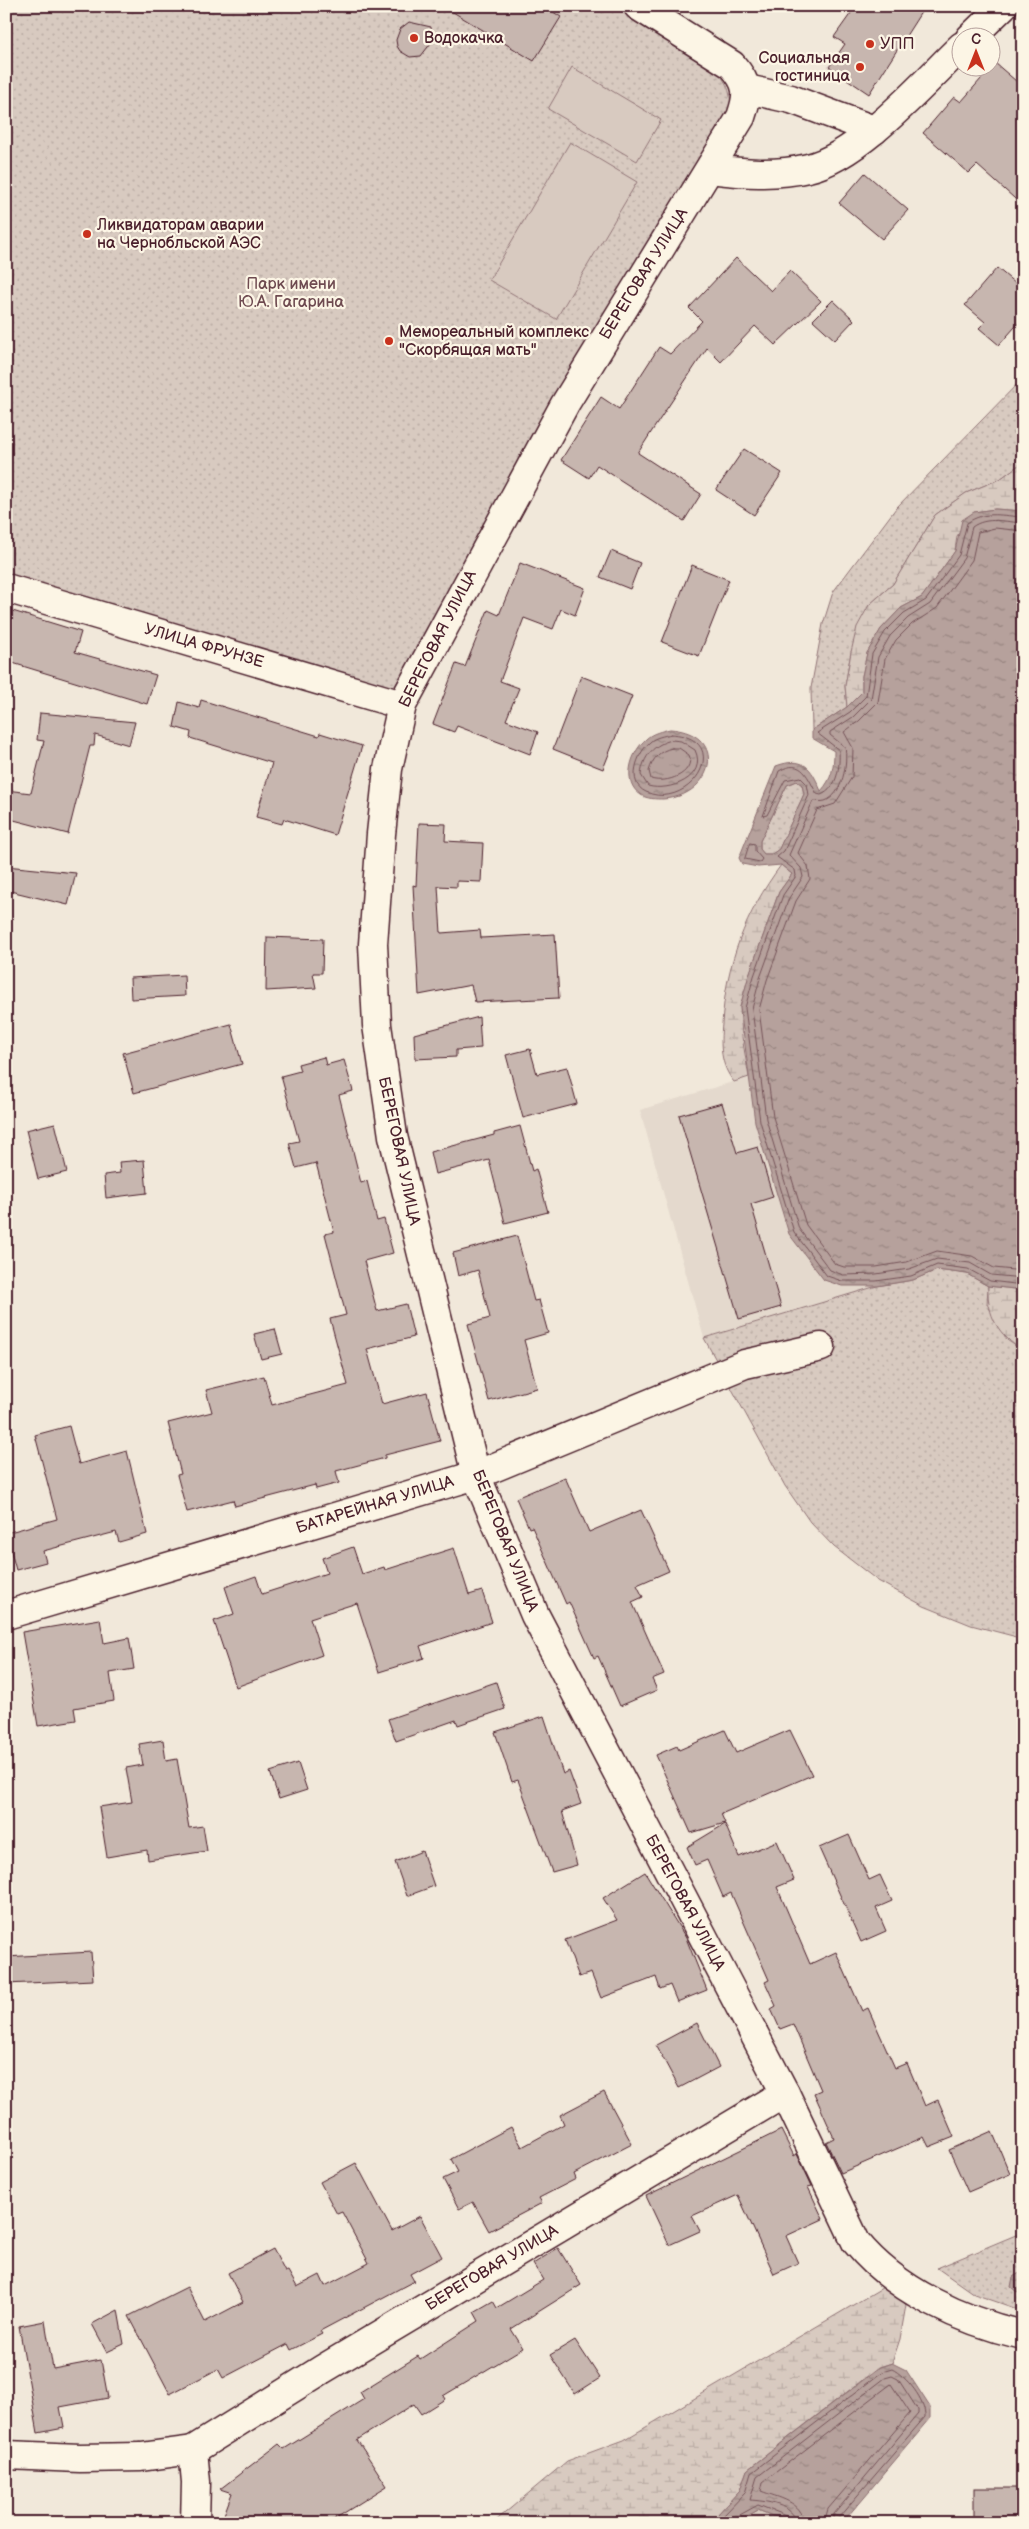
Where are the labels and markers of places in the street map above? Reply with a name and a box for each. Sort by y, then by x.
place label: Водокачка [424,29,504,48]
marker: Водокачка [408,32,420,44]
place label: УПП [880,35,914,54]
marker: УПП [864,38,876,50]
place label: Социальная гостиница [759,49,851,86]
marker: Социальная гостиница [854,61,866,73]
place label: Ликвидаторам аварии на Чернобльской АЭС [96,216,264,253]
marker: Ликвидаторам аварии на Чернобльской АЭС [81,228,93,240]
place label: Мемореальный комплекс "Cкорбящая мать" [399,323,589,360]
marker: Мемореальный комплекс "Cкорбящая мать" [383,335,395,347]

